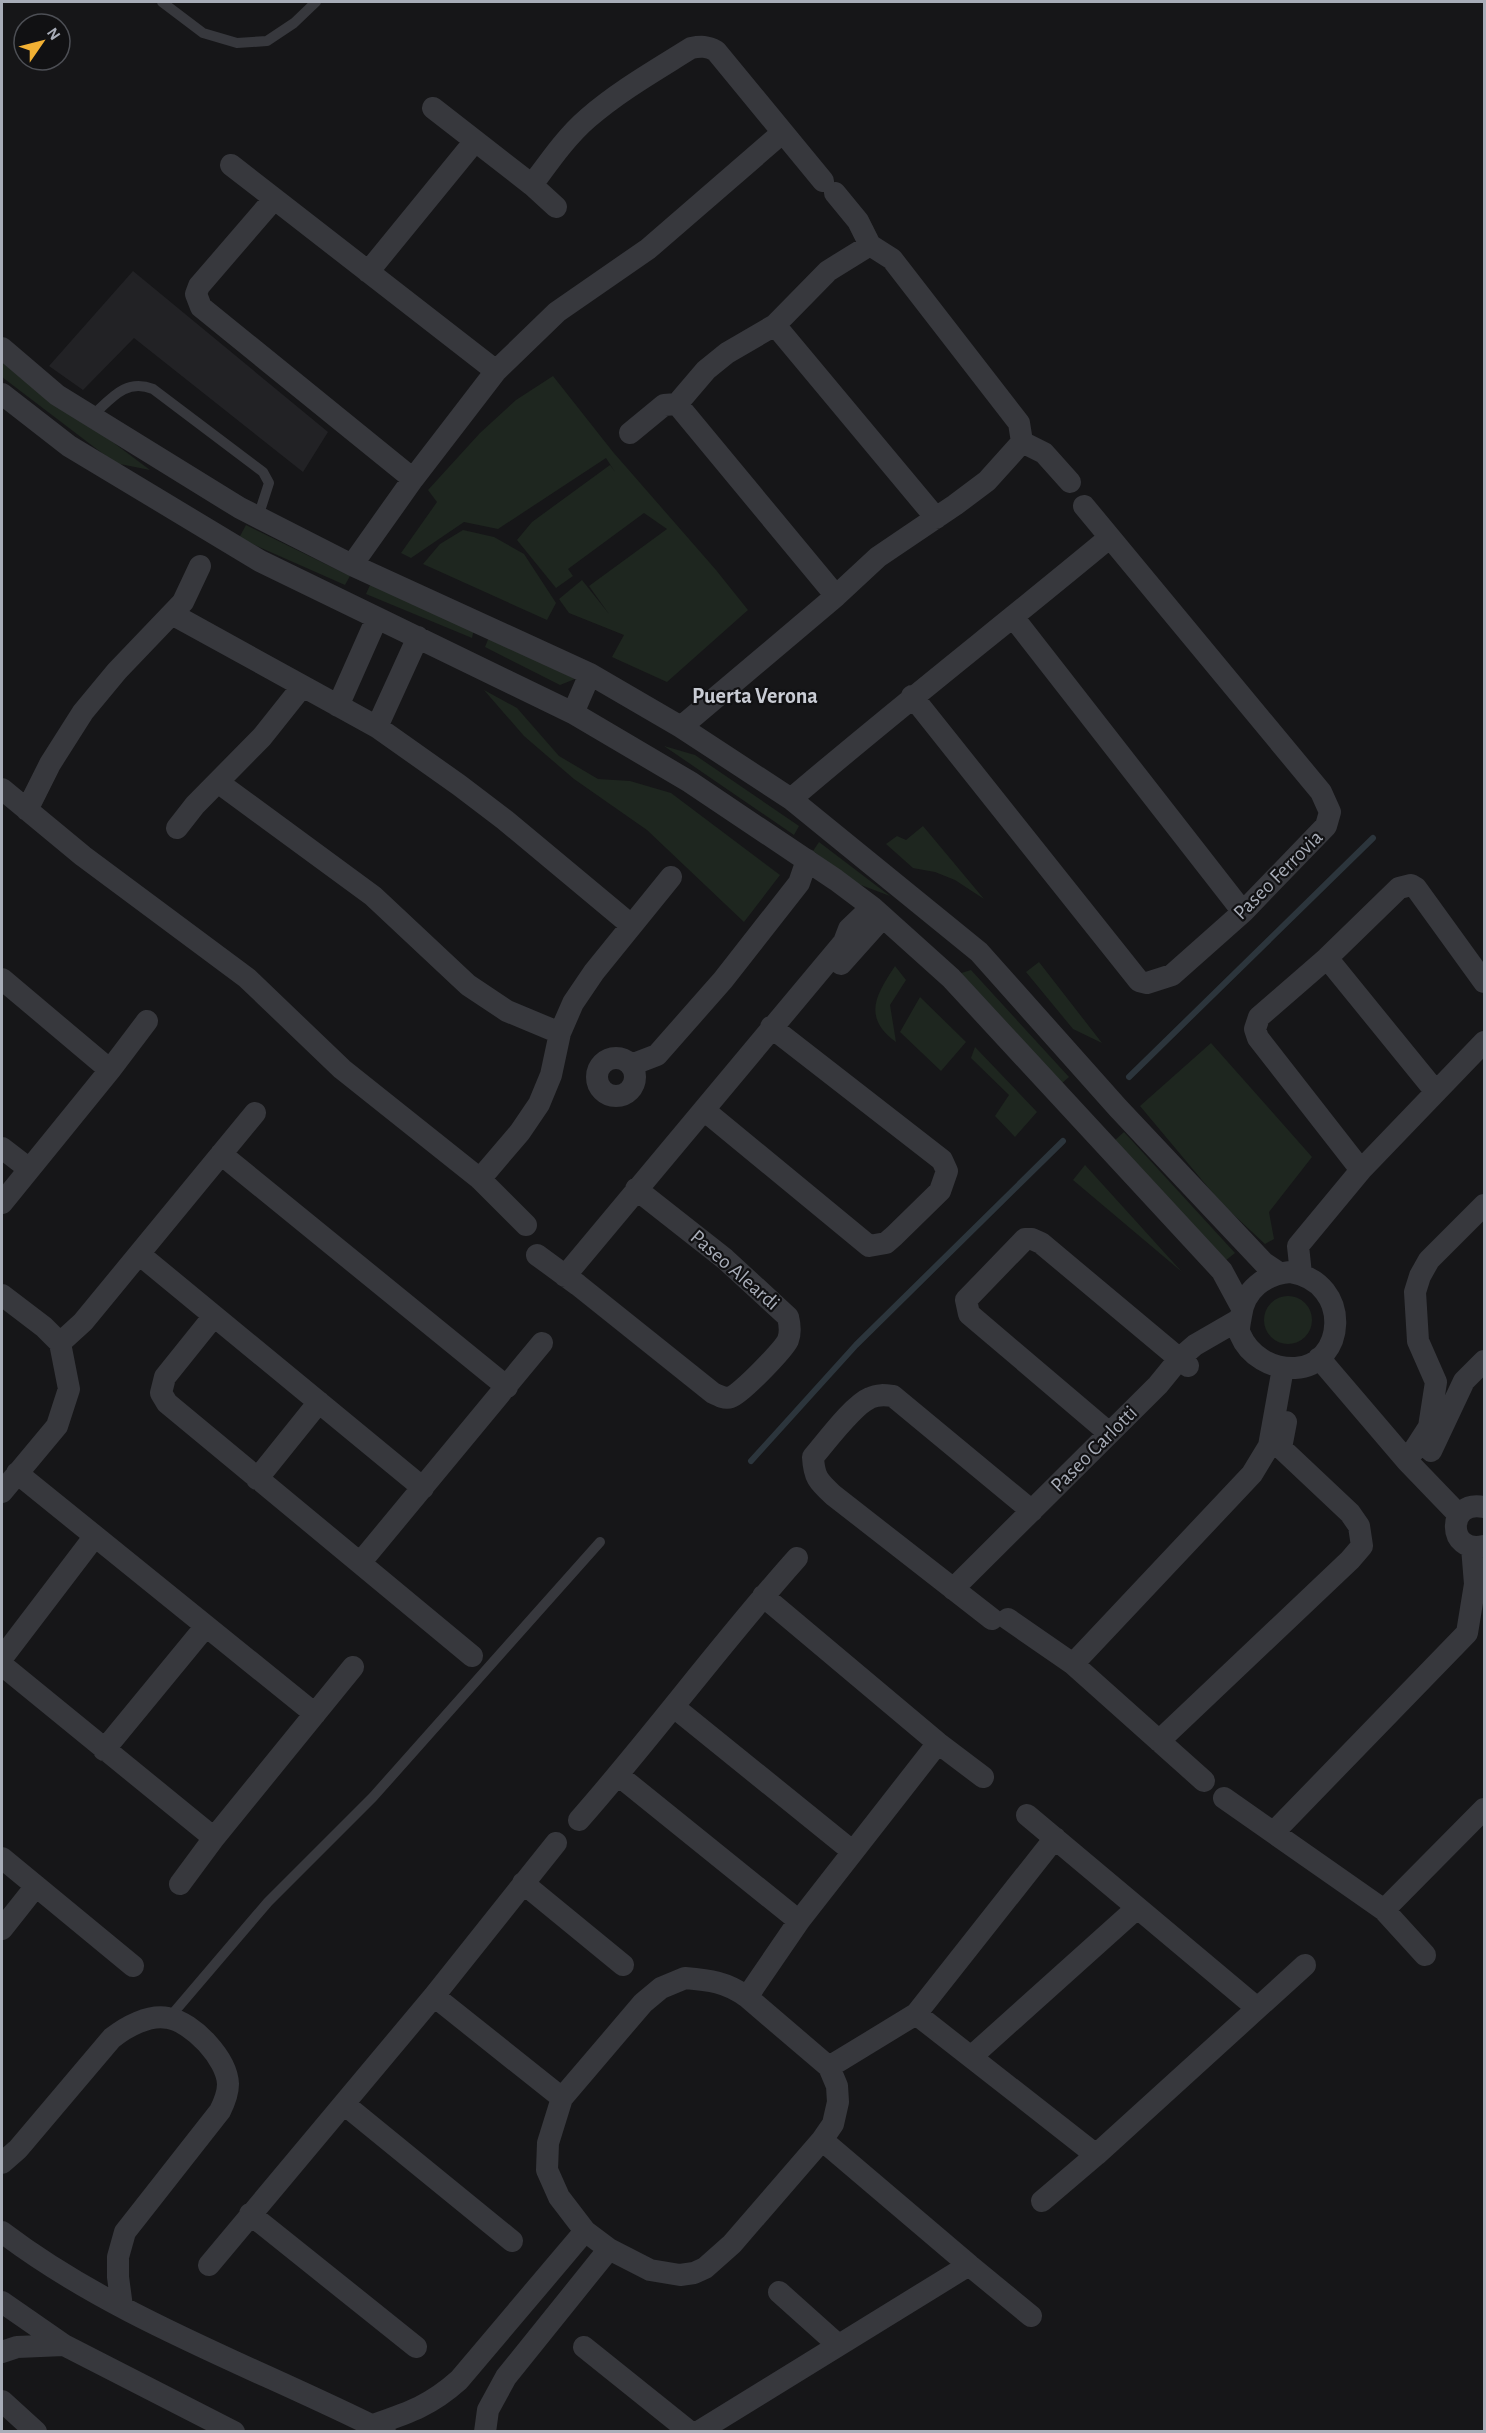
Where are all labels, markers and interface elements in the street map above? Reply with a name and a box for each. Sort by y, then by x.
north arrow [12,12,72,72]
text: N [44,25,63,43]
district label: Puerta Verona [692,685,818,707]
street label: Paseo Ferrovia [1229,826,1327,924]
street label: Paseo Aleardi [686,1226,784,1314]
street label: Paseo Carlotti [1047,1402,1141,1496]

